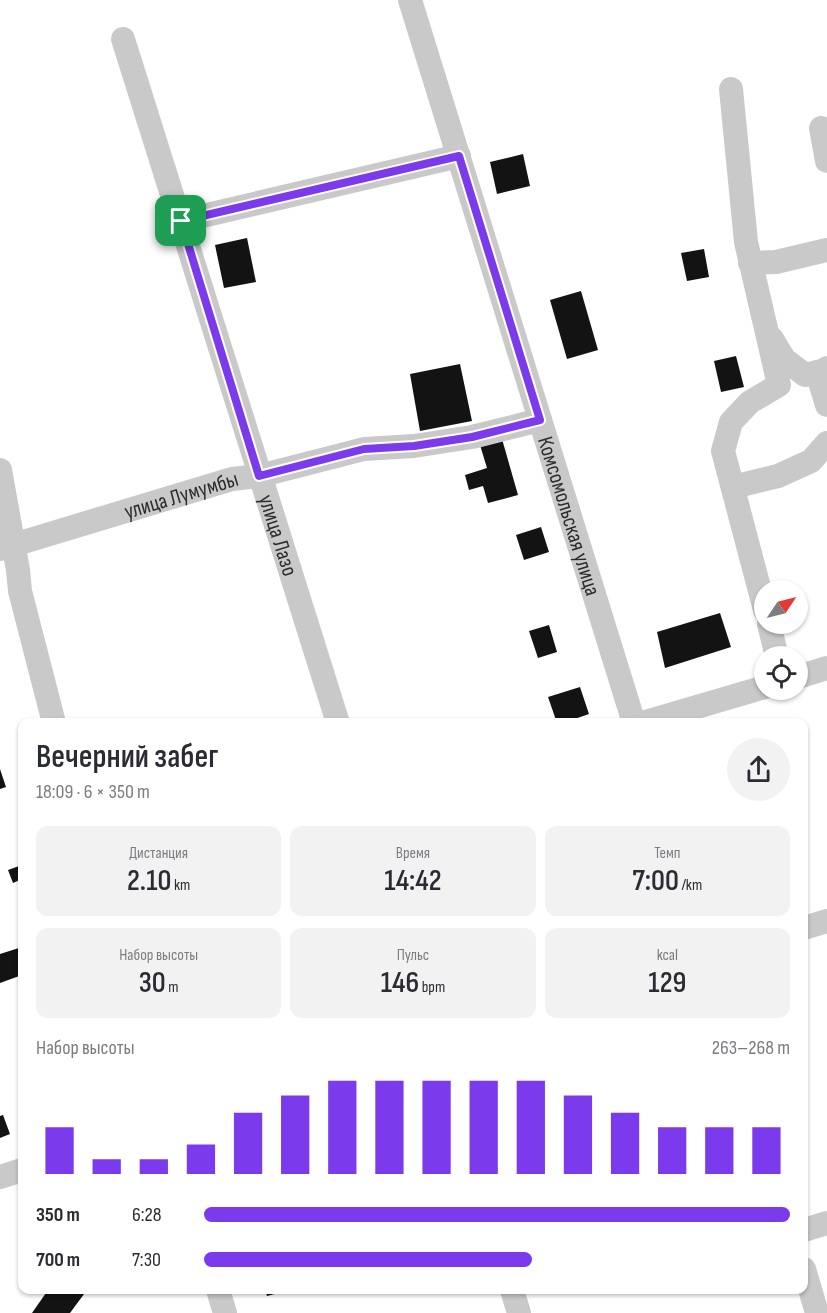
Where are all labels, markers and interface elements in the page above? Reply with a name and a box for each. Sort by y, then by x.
pin [155,195,206,246]
icon: arrive [164,204,197,237]
street label: Комсомольская улица [531,433,606,599]
street label: улица Лумумбы [121,466,242,526]
street label: улица Лазо [252,491,303,580]
north arrow [754,580,808,634]
map controls [754,580,808,700]
button: locate [754,646,808,700]
text: Вечерний забег [36,737,218,777]
button: share [727,738,790,801]
text: 18:09 · 6 × 350 m [36,780,150,804]
text: Дистанция [129,844,188,863]
text: Время [396,844,430,863]
text: Темп [654,844,680,863]
text: 2.10 [127,863,171,899]
text: 14:42 [384,863,442,899]
text: 7:00 [632,863,679,899]
text: km [171,876,190,895]
text: /km [679,876,702,895]
text: Набор высоты [119,946,198,965]
text: Пульс [397,946,429,965]
text: kcal [657,946,678,965]
text: 30 [139,965,166,1001]
text: 146 [381,965,419,1001]
text: 129 [648,965,686,1001]
text: m [166,978,179,997]
text: bpm [419,978,445,997]
text: Набор высоты [36,1036,135,1060]
text: 263–268 m [712,1036,790,1060]
text: 350 m [36,1203,80,1227]
text: 6:28 [132,1203,162,1227]
text: 700 m [36,1248,80,1272]
text: 7:30 [132,1248,161,1272]

